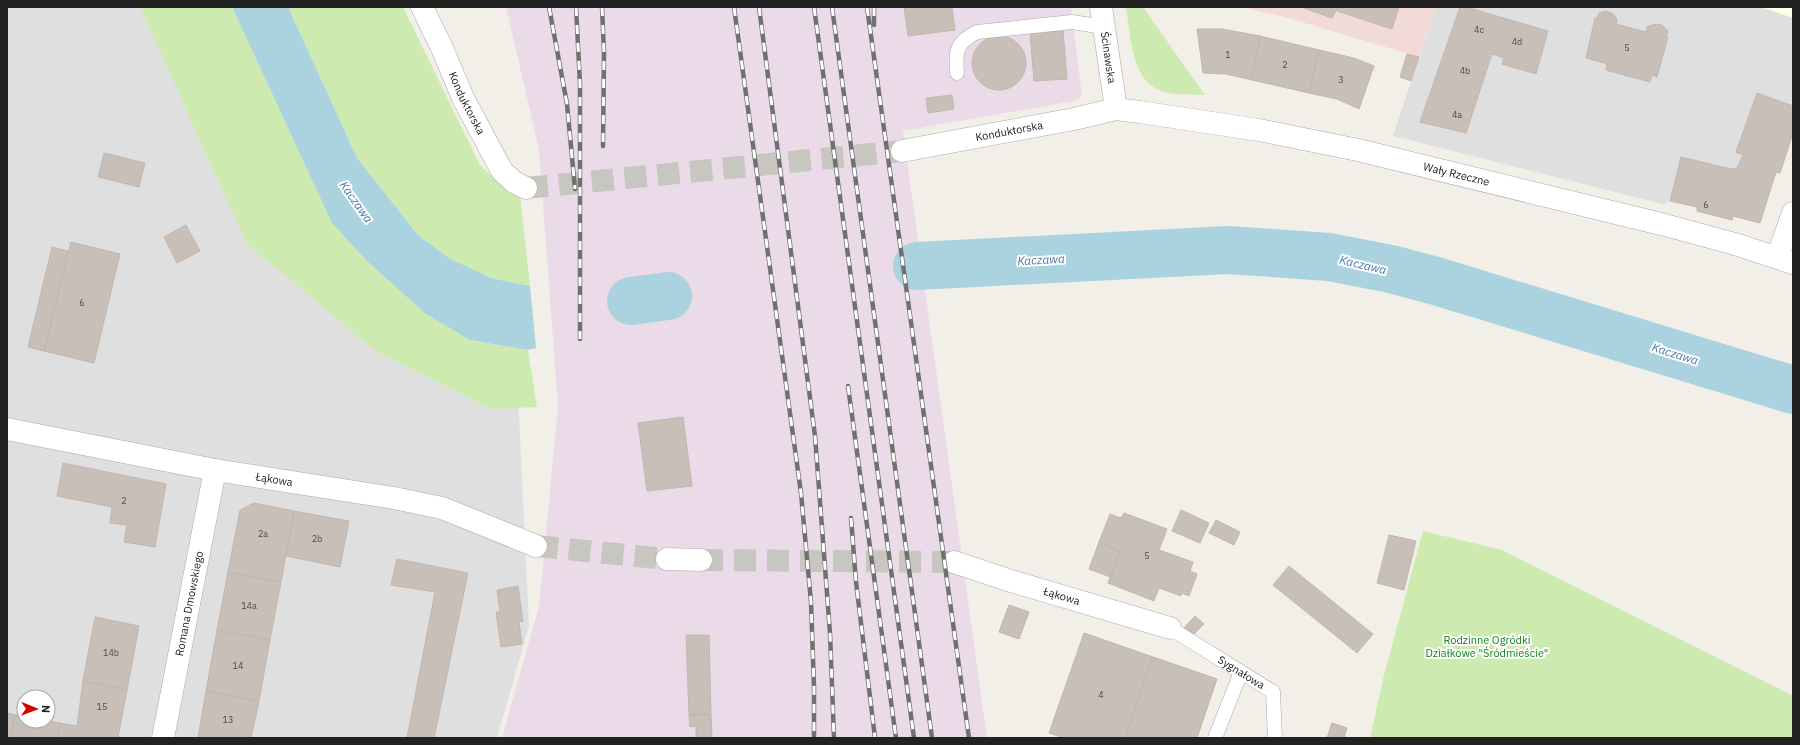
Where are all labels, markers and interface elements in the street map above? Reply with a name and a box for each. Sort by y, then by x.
house number: 4c [1474,24,1484,35]
street label: Ścinawska [1098,31,1119,84]
house number: 4d [1512,36,1522,47]
house number: 5 [1624,42,1630,53]
house number: 1 [1225,49,1231,60]
house number: 2 [1282,59,1288,70]
house number: 4b [1460,65,1470,76]
street label: Konduktorska [446,69,488,137]
house number: 3 [1338,74,1344,85]
house number: 4a [1452,109,1462,120]
street label: Konduktorska [974,118,1044,144]
street label: Wały Rzeczne [1422,159,1491,189]
water label: Kaczawa [337,178,376,226]
house number: 6 [1703,199,1709,210]
water label: Kaczawa [1017,251,1065,268]
water label: Kaczawa [1338,252,1388,277]
house number: 6 [79,297,85,308]
water label: Kaczawa [1650,339,1700,368]
street label: Łąkowa [254,469,294,489]
house number: 2 [121,495,127,506]
house number: 2a [258,528,268,539]
house number: 2b [312,533,322,544]
street label: Romana Dmowskiego [172,550,206,657]
house number: 5 [1144,550,1150,561]
street label: Łąkowa [1041,584,1082,608]
house number: 14a [241,600,257,611]
park label: Rodzinne Ogródki Działkowe "Śródmieście" [1426,633,1548,660]
house number: 14b [103,647,119,658]
street label: Sygnałowa [1215,652,1268,692]
house number: 14 [233,660,243,671]
north arrow [16,689,56,729]
house number: 4 [1098,689,1104,700]
house number: 15 [97,701,107,712]
text: N [39,705,53,713]
house number: 13 [223,714,233,725]

